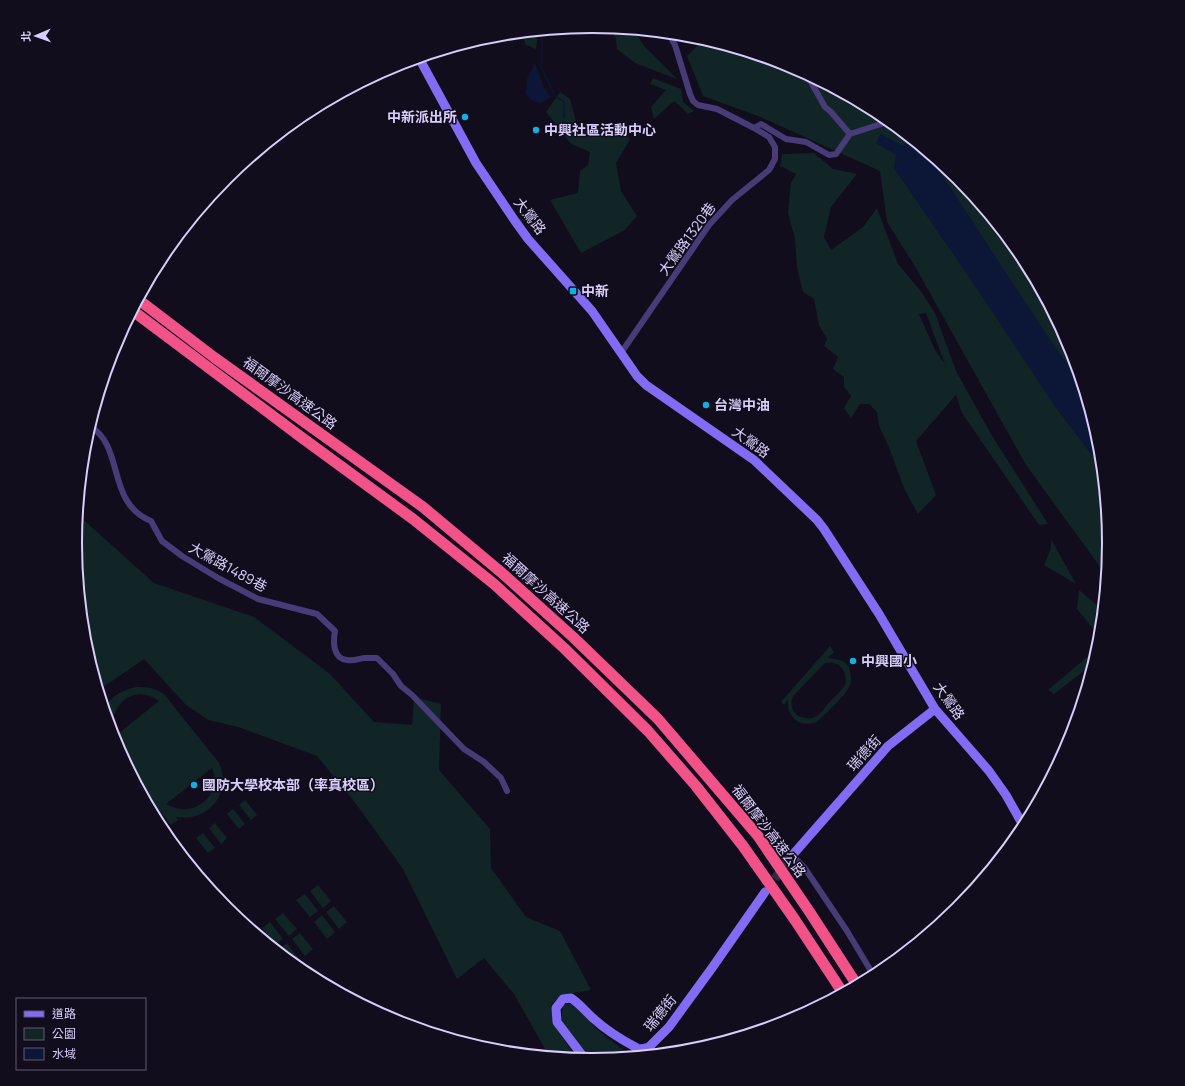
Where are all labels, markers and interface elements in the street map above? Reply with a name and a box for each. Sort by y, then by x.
north arrow [16,16,56,56]
text: 北 [18,31,33,42]
place label: 中新派出所 [387,107,457,126]
marker: 中新派出所 [460,112,470,122]
place label: 中興社區活動中心 [544,120,656,139]
marker: 中興社區活動中心 [531,125,541,135]
street label: 大鶯路 [510,193,551,238]
street label: 大鶯路1320巷 [654,198,719,279]
place label: 中新 [581,281,609,300]
marker: 中新 [568,286,578,296]
street label: 福爾摩沙高速公路 [239,352,341,433]
place label: 台灣中油 [714,395,770,414]
marker: 台灣中油 [701,400,711,410]
street label: 大鶯路 [729,422,774,462]
street label: 大鶯路1489巷 [186,537,271,596]
street label: 福爾摩沙高速公路 [498,548,594,637]
place label: 中興國小 [861,651,917,670]
marker: 中興國小 [848,656,858,666]
street label: 大鶯路 [930,678,969,723]
street label: 瑞德街 [843,731,885,775]
place label: 國防大學校本部（率真校區） [202,775,384,794]
marker: 國防大學校本部（率真校區） [189,780,199,790]
street label: 福爾摩沙高速公路 [728,780,811,881]
street label: 瑞德街 [639,990,680,1035]
legend [16,998,146,1070]
text: 道路 [52,1005,76,1022]
text: 公園 [52,1025,76,1042]
text: 水域 [52,1045,76,1062]

